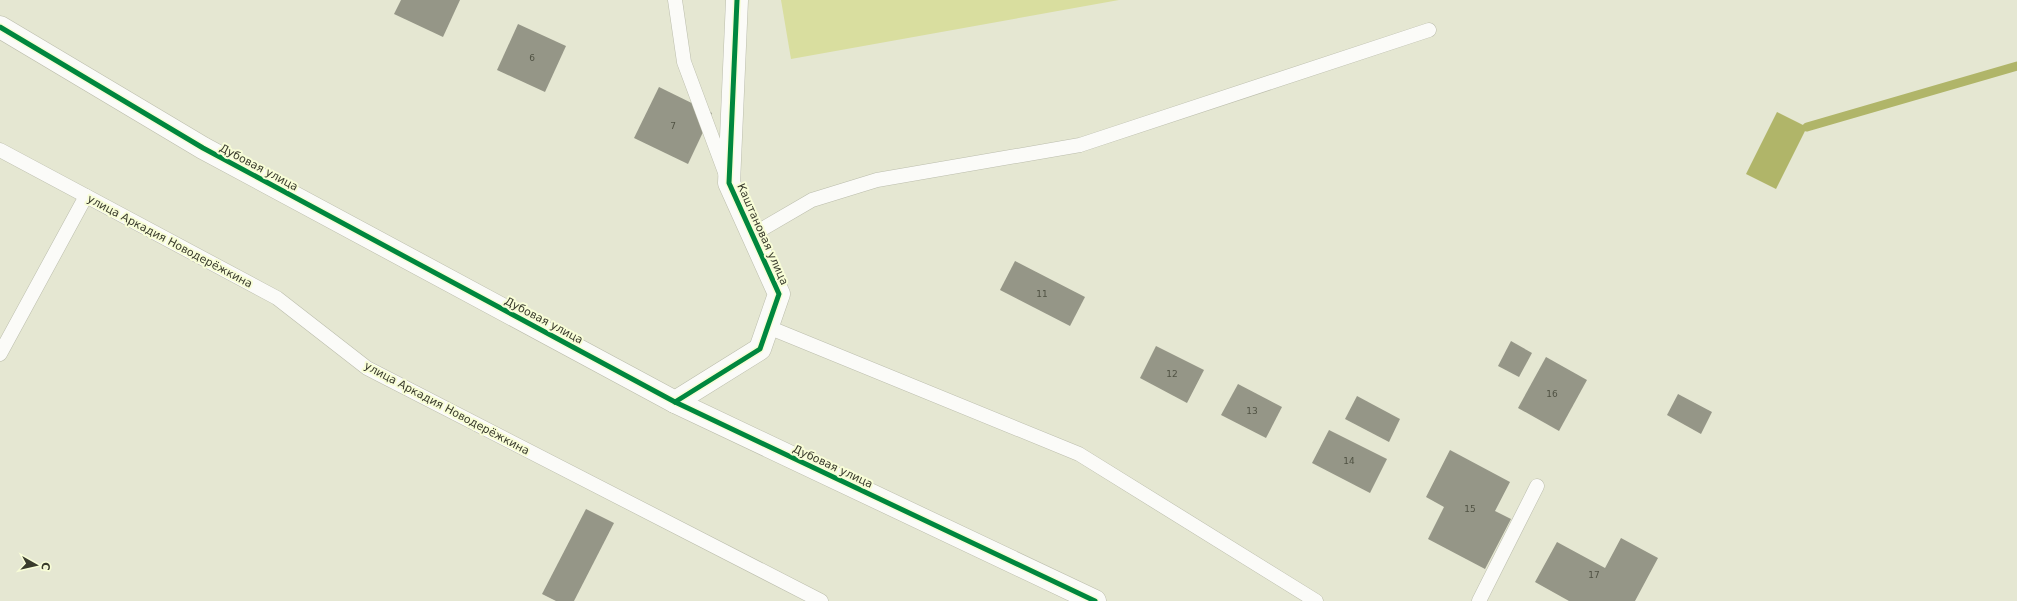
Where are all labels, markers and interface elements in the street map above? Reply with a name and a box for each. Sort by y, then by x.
house number: 6 [529,53,535,63]
house number: 7 [670,121,676,131]
street label: Дубовая улица [217,141,300,194]
street label: Каштановая улица [734,181,791,287]
street label: улица Аркадия Новодерёжкина [85,192,255,291]
house number: 11 [1036,289,1048,299]
street label: Дубовая улица [502,294,585,347]
street label: улица Аркадия Новодерёжкина [362,359,532,458]
house number: 12 [1166,369,1178,379]
house number: 16 [1546,389,1558,399]
house number: 13 [1246,406,1258,416]
street label: Дубовая улица [791,442,875,491]
house number: 14 [1343,456,1355,466]
house number: 15 [1464,504,1476,514]
north arrow [16,545,56,585]
text: С [38,561,52,571]
house number: 17 [1588,570,1600,580]

